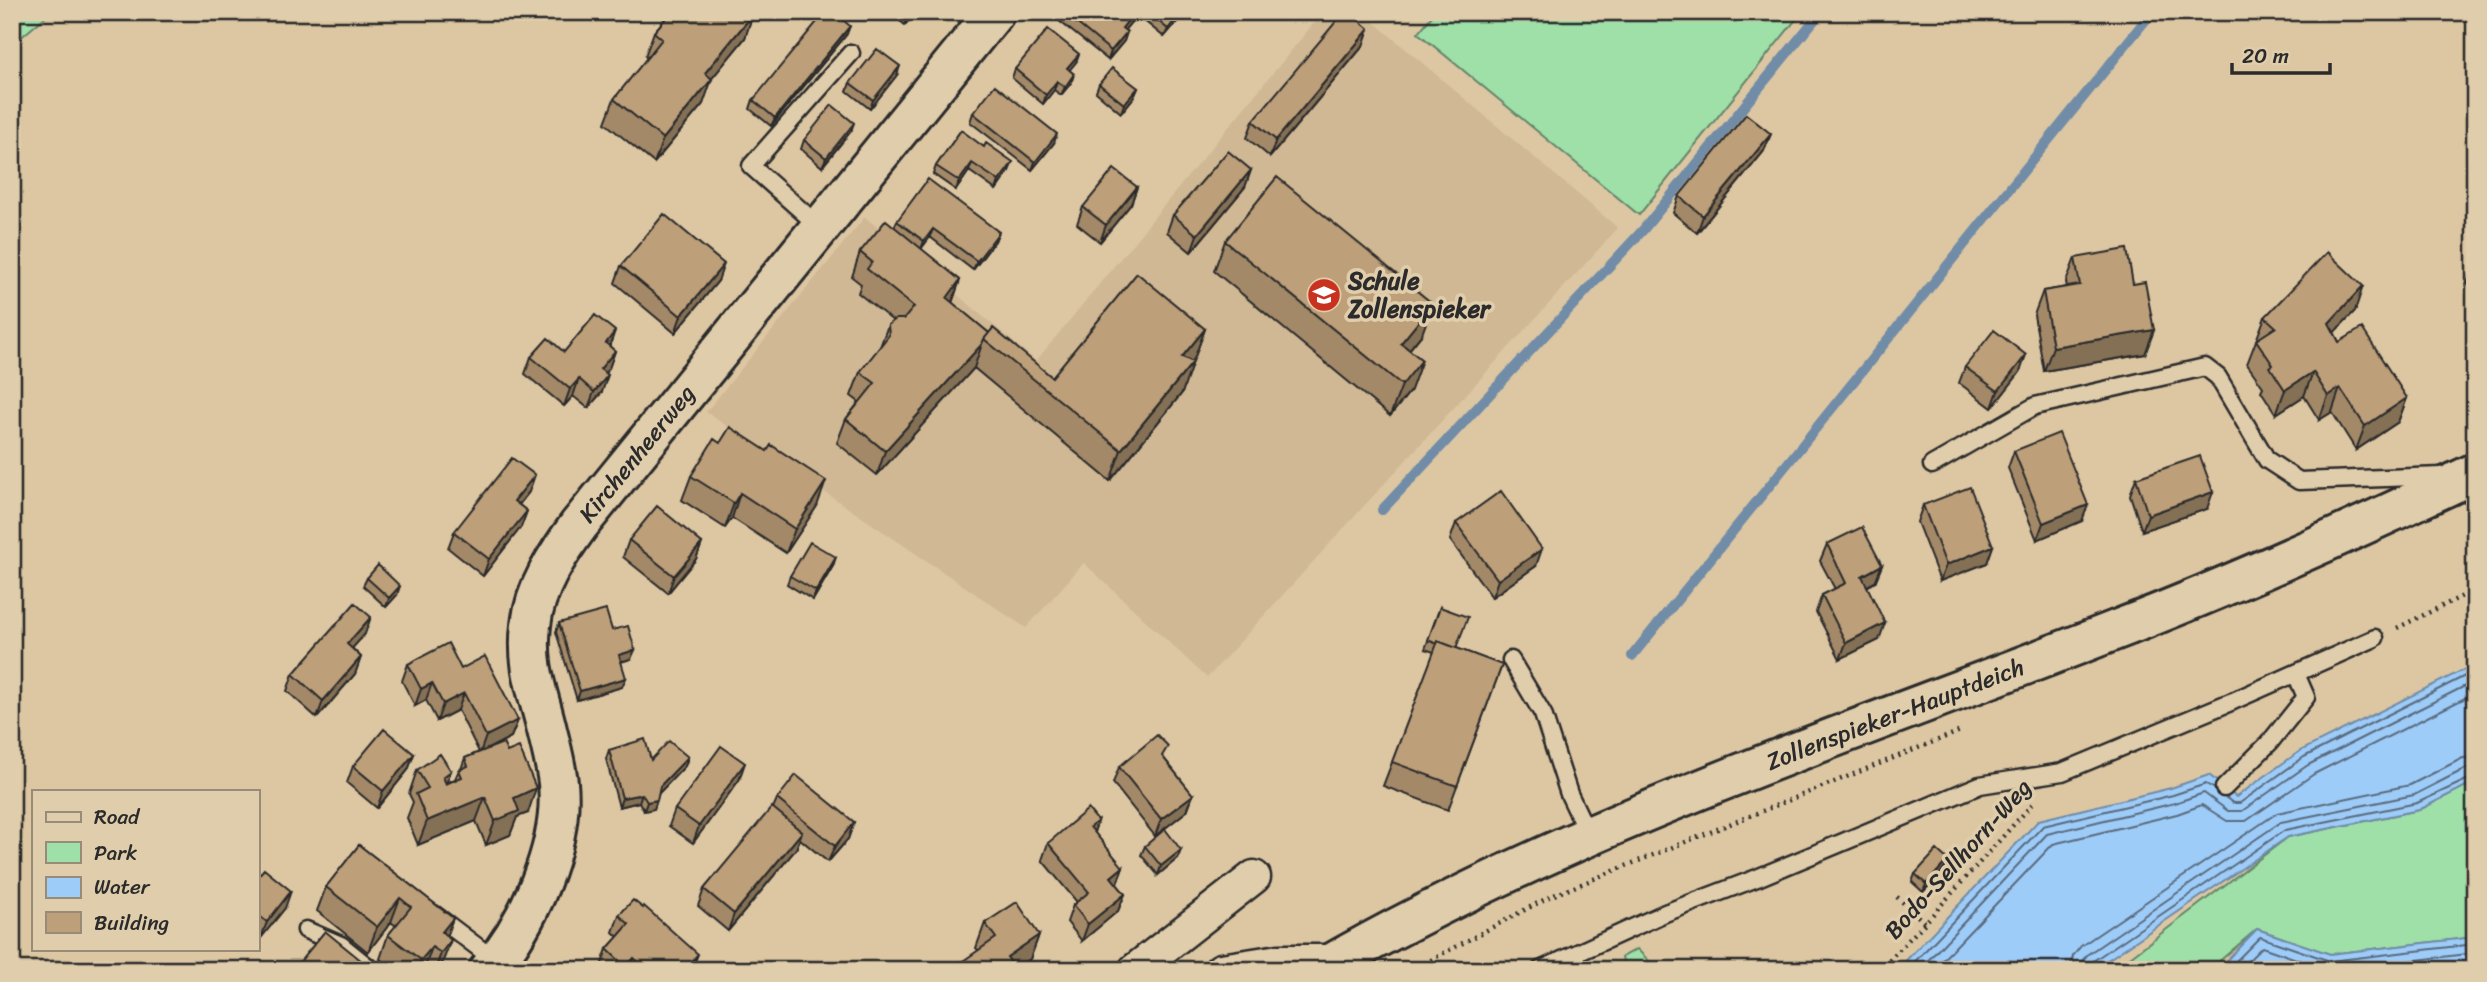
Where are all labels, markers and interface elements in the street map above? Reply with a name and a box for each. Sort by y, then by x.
scale bar [2232,32,2330,76]
text: 20 m [2242,37,2289,75]
place label: Schule Zollenspieker [1347,260,1492,330]
school or university icon: Schule Zollenspieker [1305,276,1343,314]
street label: Kirchenheerweg [567,375,706,532]
street label: Zollenspieker-Hauptdeich [1760,646,2030,783]
street label: Bodo-Sellhorn-Weg [1874,769,2042,949]
legend [32,790,259,950]
text: Road [94,798,141,836]
text: Park [94,834,137,872]
text: Water [94,868,151,906]
text: Building [94,904,170,942]

